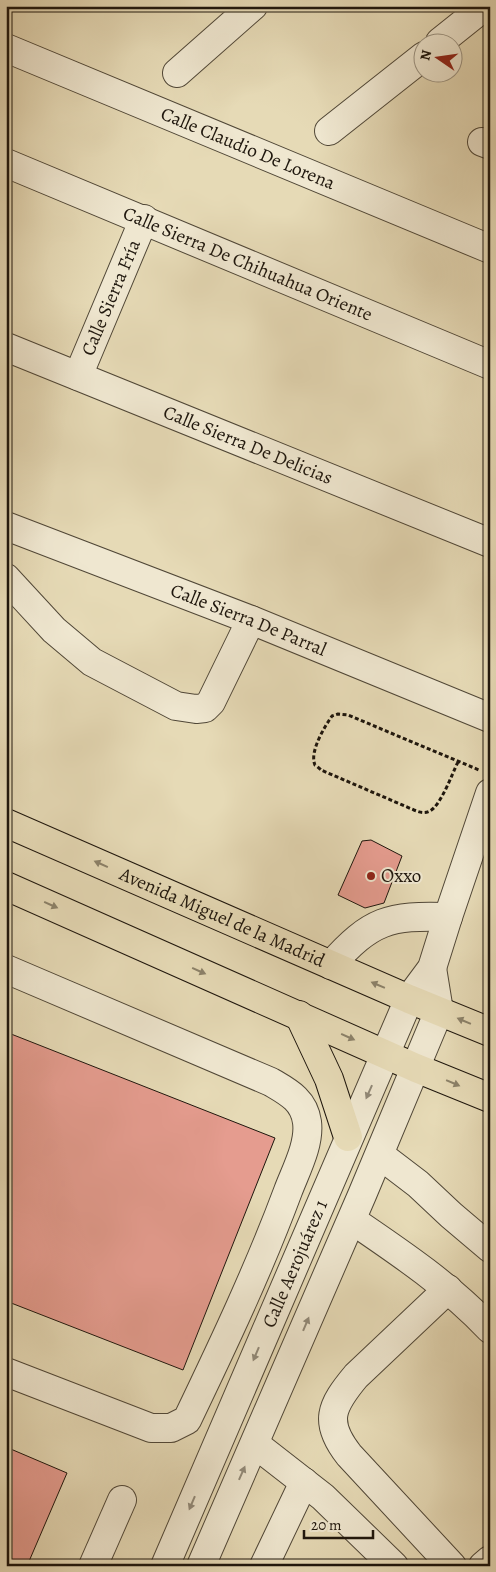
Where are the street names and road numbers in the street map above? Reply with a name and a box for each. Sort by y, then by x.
street label: Calle Claudio De Lorena [157,101,339,196]
street label: Calle Sierra De Chihuahua Oriente [119,200,376,328]
street label: Calle Sierra Fría [75,235,147,360]
street label: Calle Sierra De Delicias [159,399,336,491]
street label: Calle Sierra De Parral [167,577,331,663]
street label: Avenida Miguel de la Madrid [115,861,330,974]
street label: Calle Aerojuárez 1 [256,1195,334,1332]

